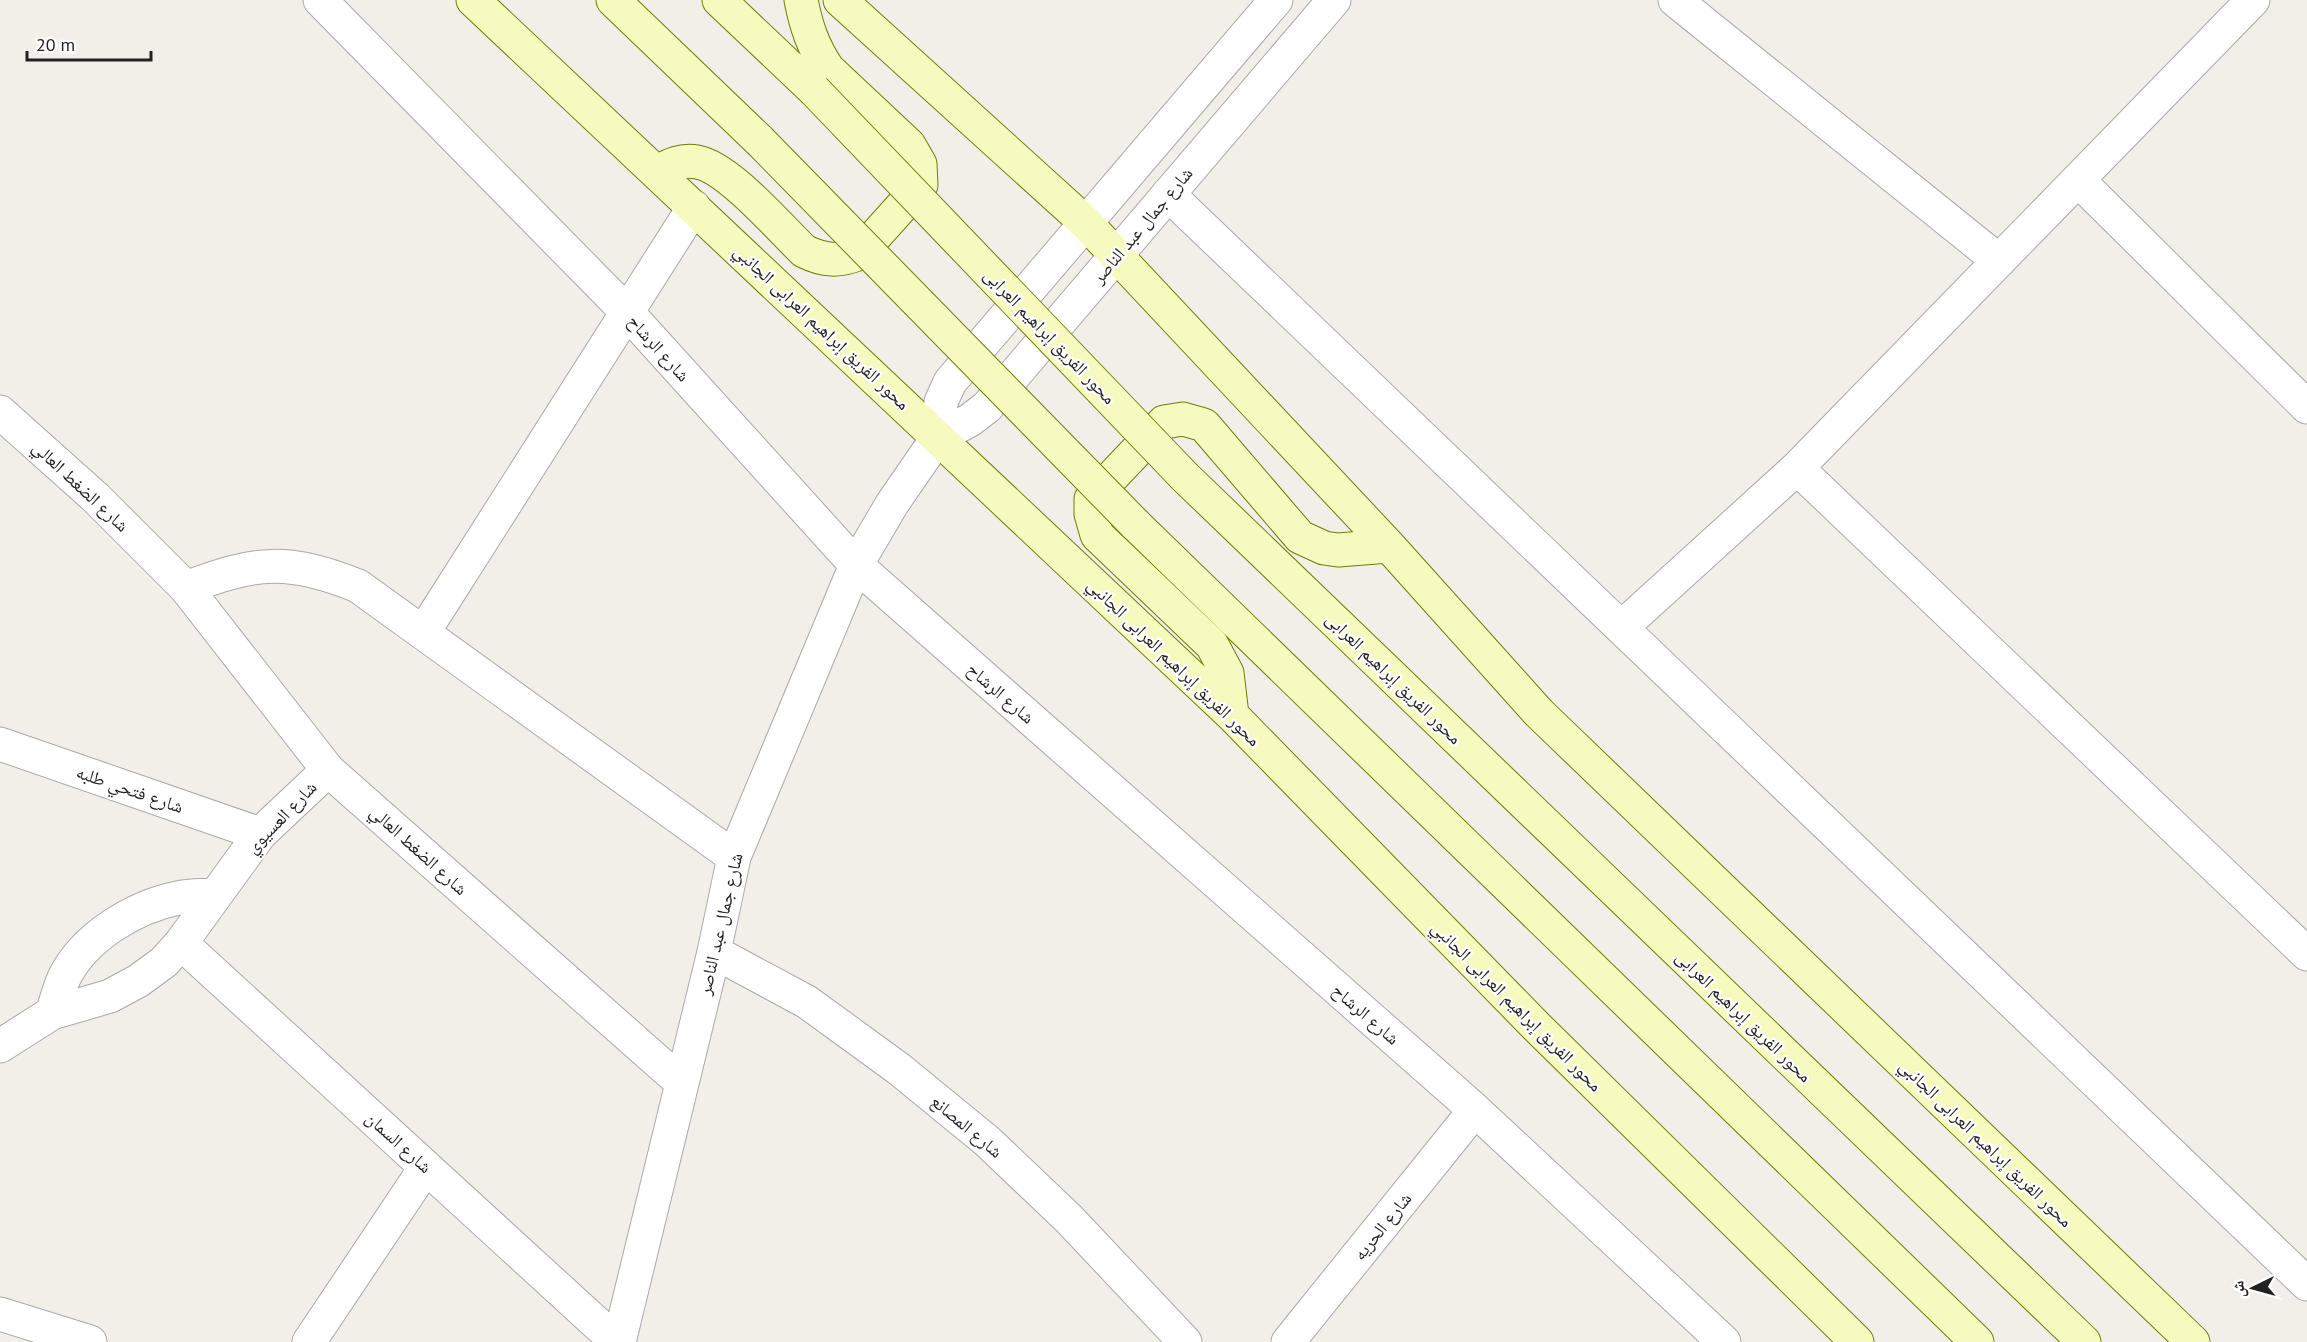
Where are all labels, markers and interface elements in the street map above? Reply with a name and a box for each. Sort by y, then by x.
scale bar [27,24,152,62]
text: 20 m [36,33,75,56]
street label: شارع جمال عبد الناصر [1086,162,1197,289]
street label: محور الفريق إبراهيم العرابى الجانبي [727,239,915,417]
street label: محور الفريق إبراهيم العرابى [978,263,1121,410]
street label: شارع الرشاح [622,310,695,387]
street label: شارع الضغط العالي [26,435,134,539]
street label: محور الفريق إبراهيم العرابى الجانبي [1080,573,1266,754]
street label: محور الفريق إبراهيم العرابى [1320,607,1467,750]
street label: شارع الرشاح [962,657,1040,729]
street label: شارع فتحي طلبه [72,760,187,821]
street label: شارع العسيوي [241,776,324,861]
street label: شارع الضغط العالي [363,800,473,903]
street label: شارع جمال عبد الناصر [692,851,748,998]
street label: محور الفريق إبراهيم العرابى الجانبي [1424,916,1607,1099]
street label: محور الفريق إبراهيم العرابى [1670,945,1817,1088]
street label: شارع الرشاح [1327,978,1405,1050]
street label: محور الفريق إبراهيم العرابى الجانبي [1892,1054,2078,1235]
street label: شارع المصانع [926,1089,1008,1163]
street label: شارع السمان [361,1106,437,1178]
street label: شارع الحريه [1348,1187,1416,1265]
north arrow [2223,1258,2283,1318]
text: ش [2227,1280,2249,1299]

